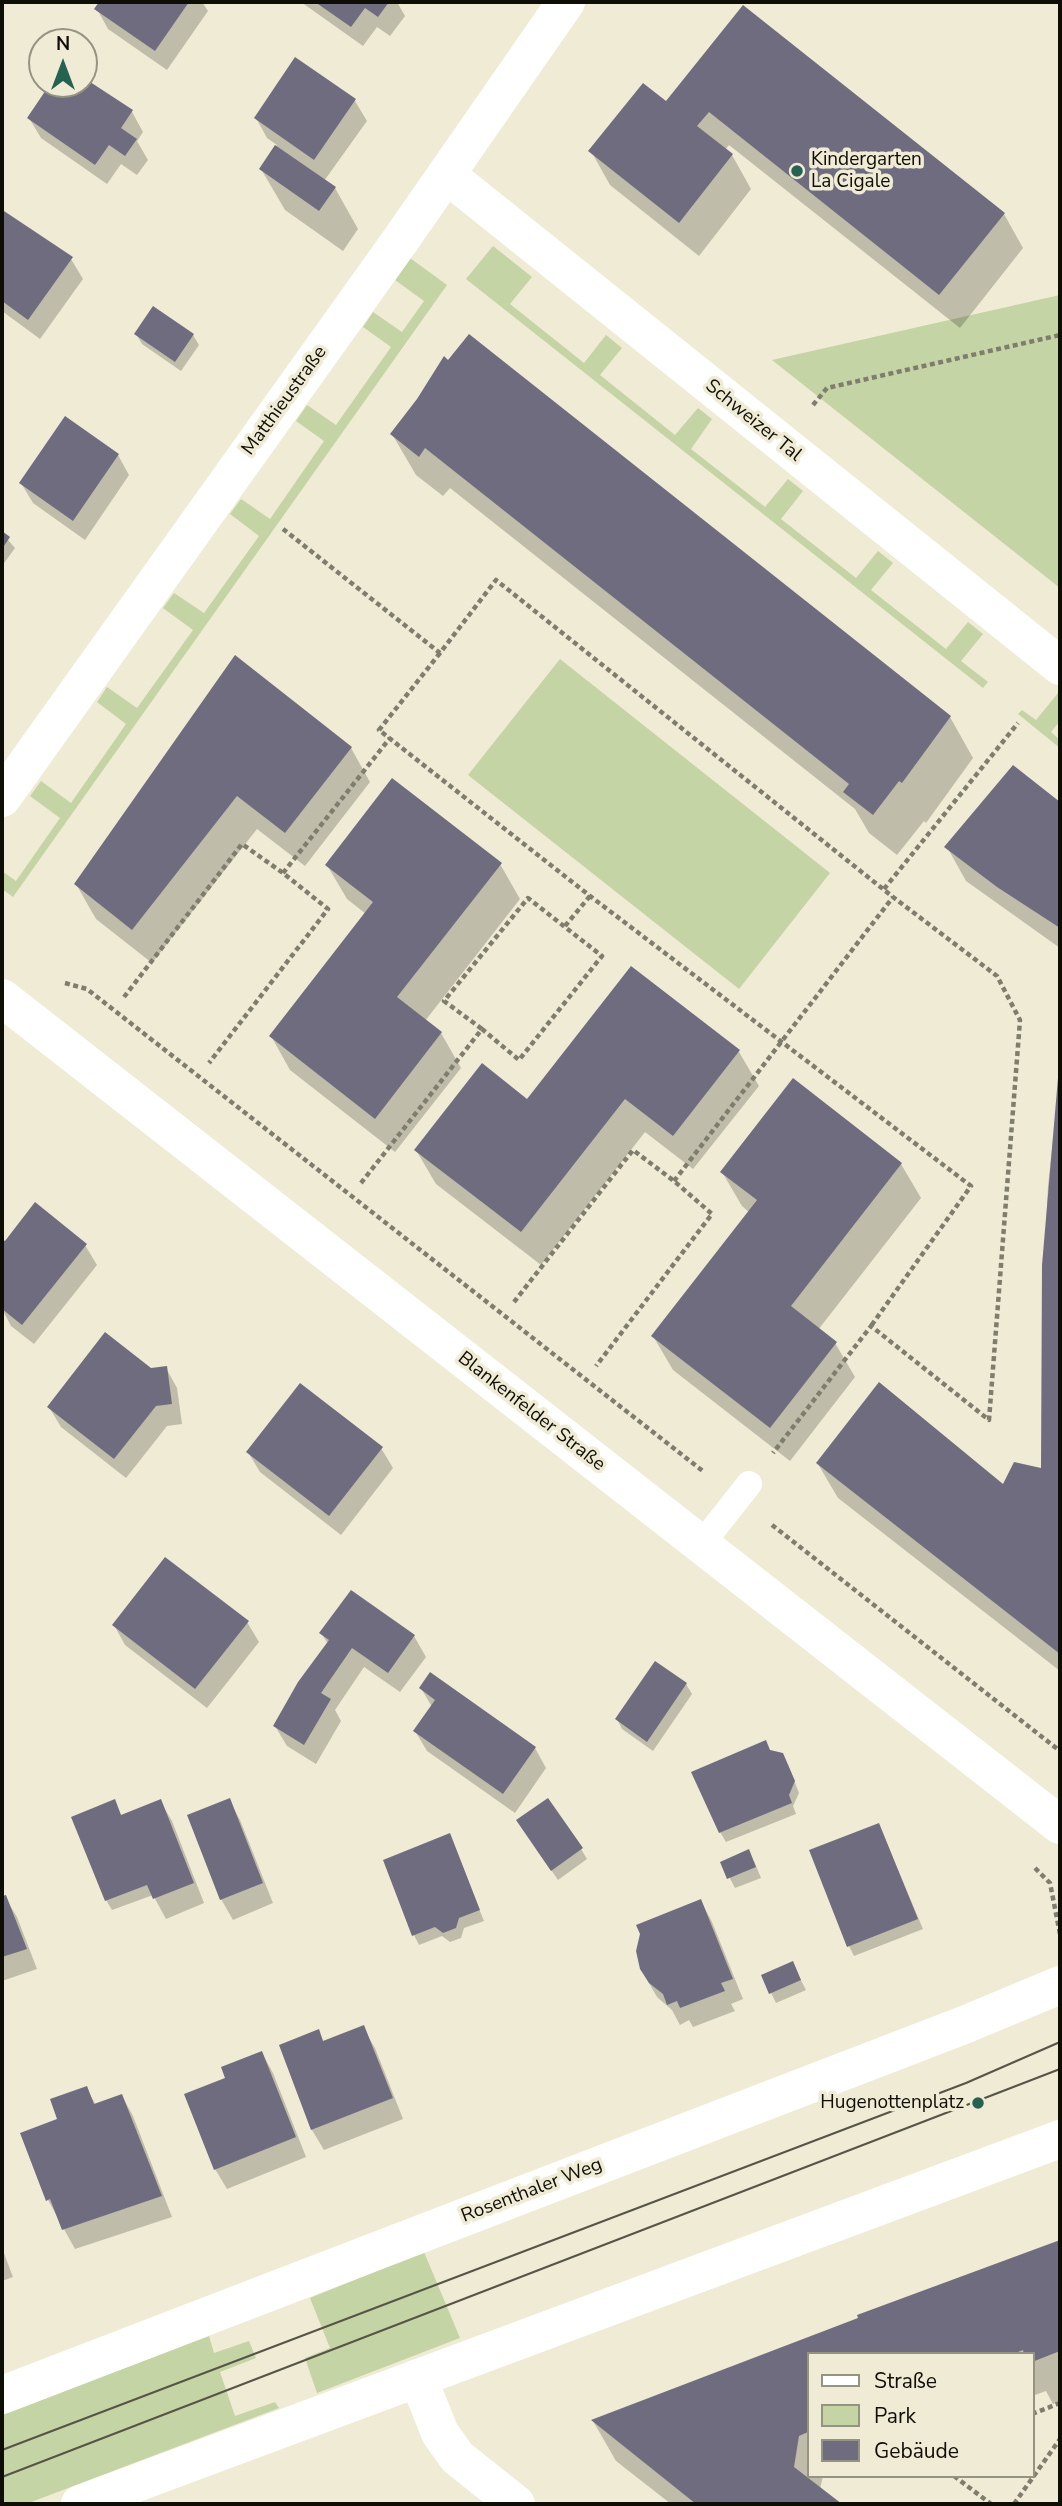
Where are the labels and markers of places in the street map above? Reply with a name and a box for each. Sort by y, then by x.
place label: Kindergarten La Cigale [811,149,922,193]
marker: Kindergarten La Cigale [789,163,805,179]
place label: Hugenottenplatz [820,2092,964,2114]
marker: Hugenottenplatz [970,2095,986,2111]

